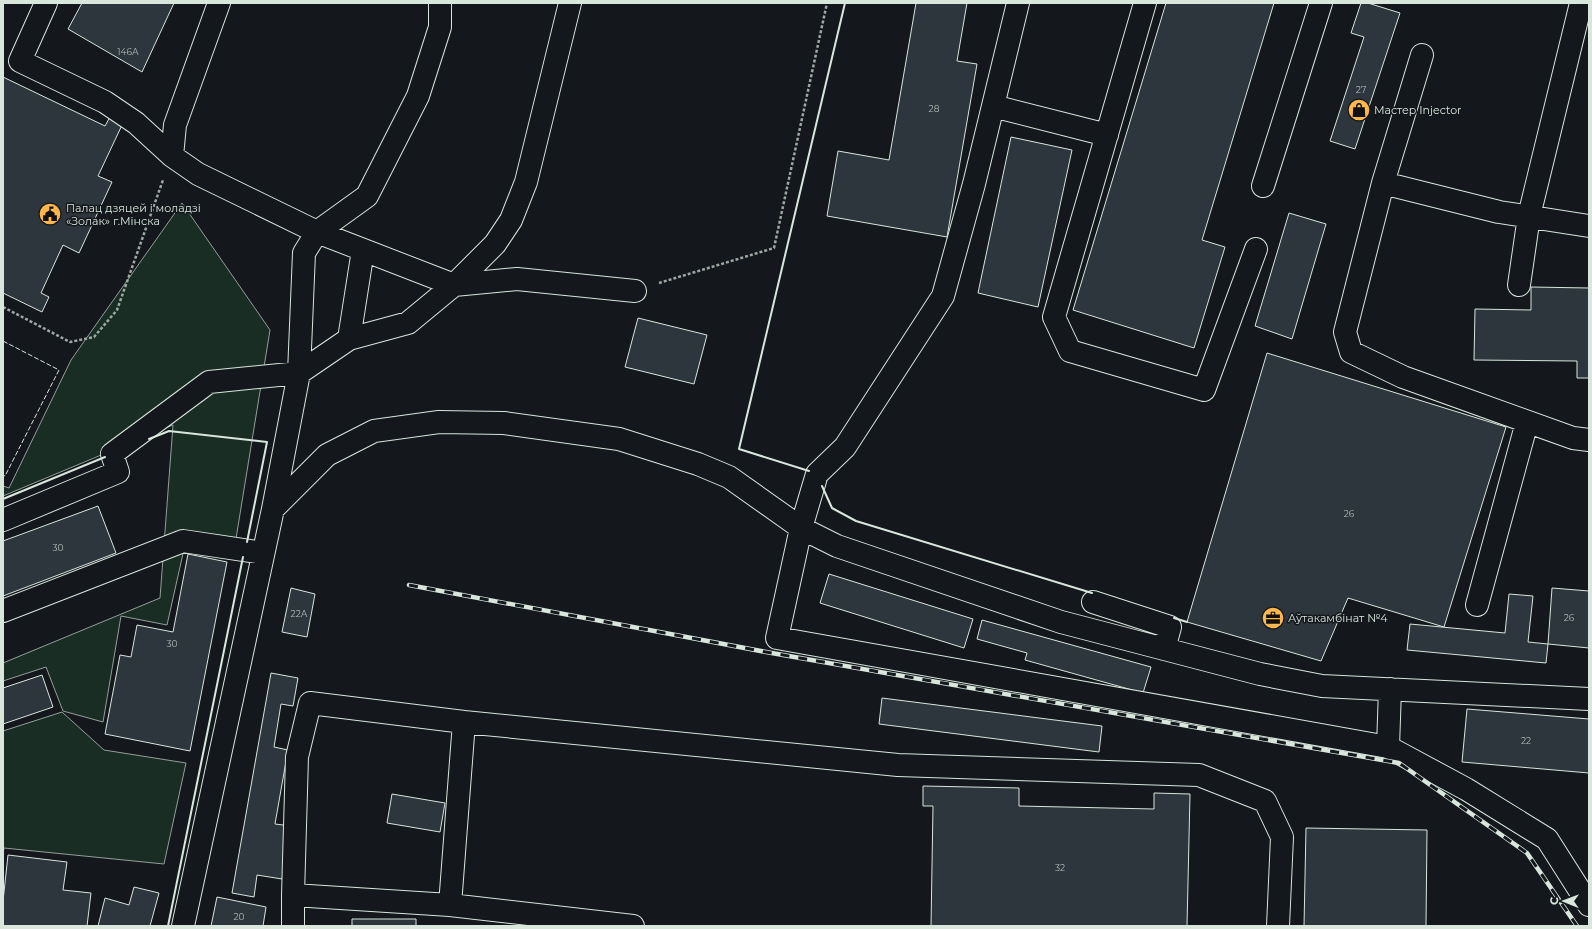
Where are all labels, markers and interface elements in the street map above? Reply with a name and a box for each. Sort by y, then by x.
house number: 146А [117,46,139,57]
house number: 27 [1356,84,1366,95]
shop icon: Мастер Injector [1346,97,1372,123]
house number: 28 [929,103,940,114]
place label: Мастер Injector [1374,103,1462,117]
public building icon: Палац дзяцей і моладзі «Золак» г.Мінска [37,201,63,227]
place label: Палац дзяцей і моладзі «Золак» г.Мінска [66,201,201,228]
house number: 26 [1344,508,1355,519]
house number: 30 [52,542,64,553]
office icon: Аўтакамбінат №4 [1260,605,1286,631]
house number: 22А [291,608,308,619]
place label: Аўтакамбінат №4 [1288,611,1388,625]
house number: 26 [1564,612,1575,623]
house number: 30 [166,638,178,649]
house number: 22 [1521,735,1531,746]
house number: 32 [1055,862,1065,873]
north arrow [1544,881,1584,921]
text: С [1547,897,1561,905]
house number: 20 [233,911,245,922]

